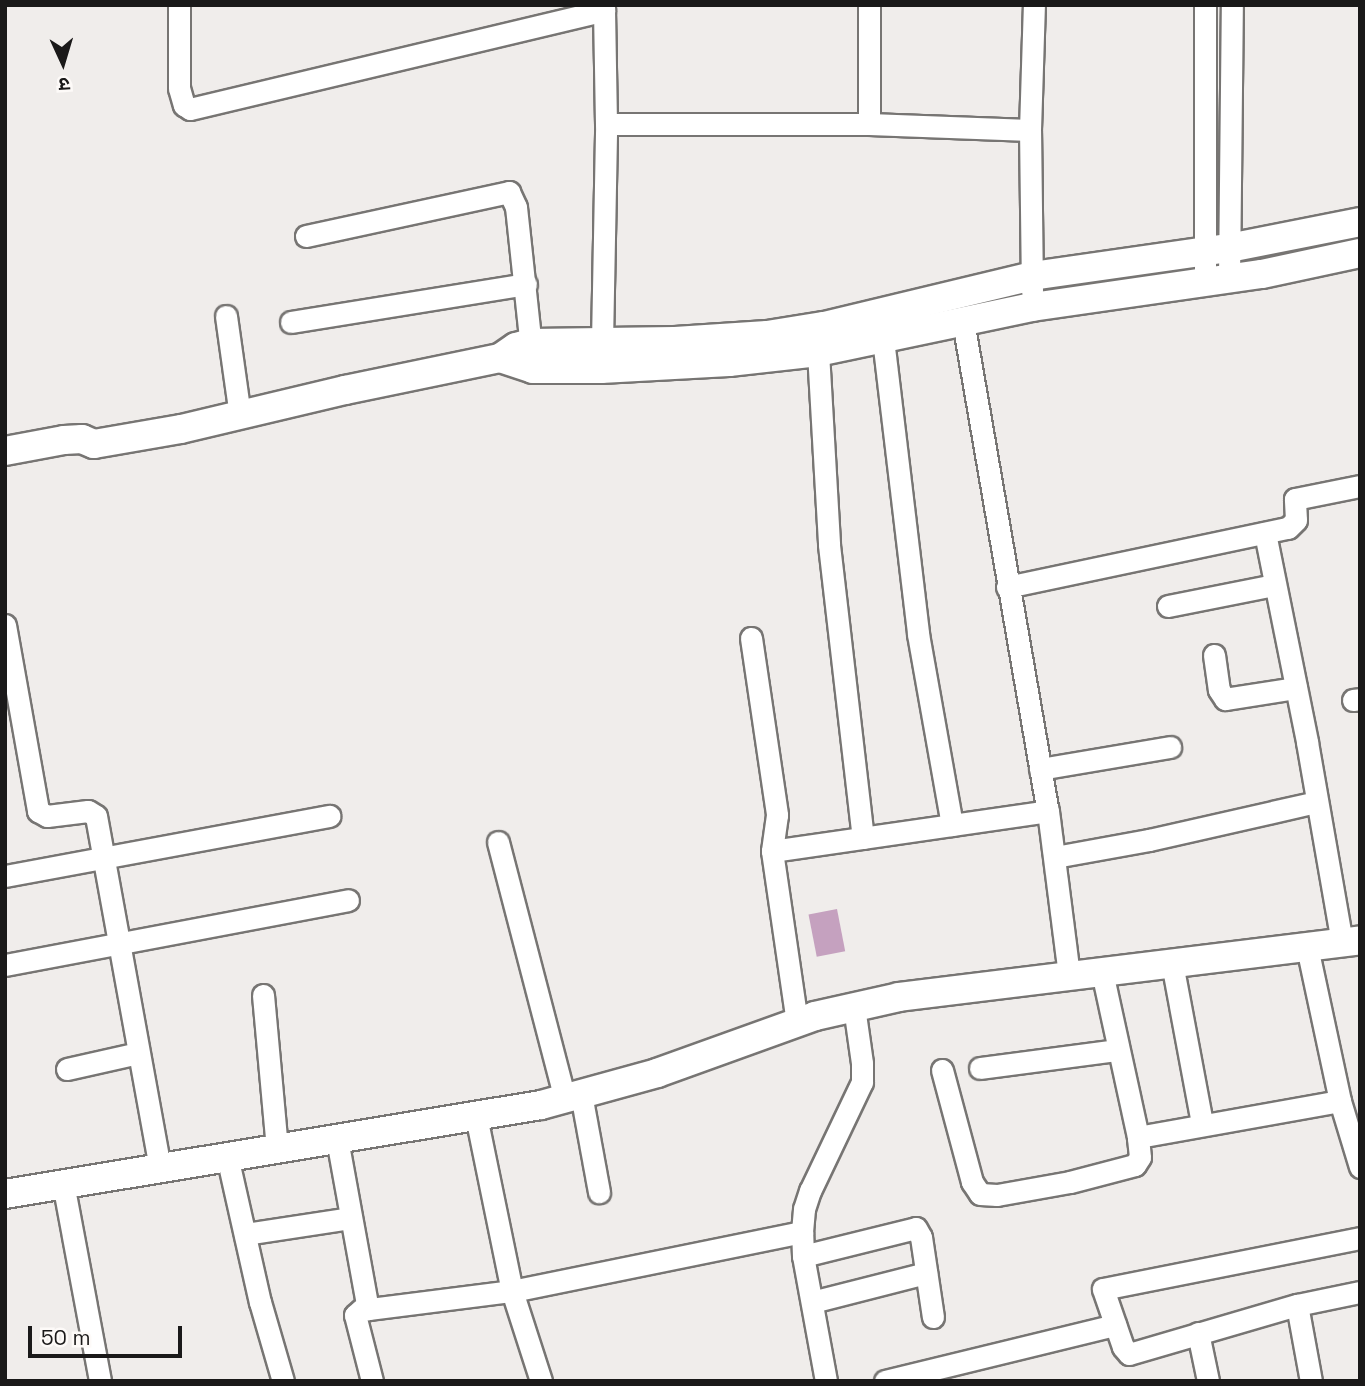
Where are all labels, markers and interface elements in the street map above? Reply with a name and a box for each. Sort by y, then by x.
north arrow [28,28,98,98]
text: उ [58,72,71,97]
scale bar [32,1312,186,1356]
text: 50 m [41,1324,91,1351]

